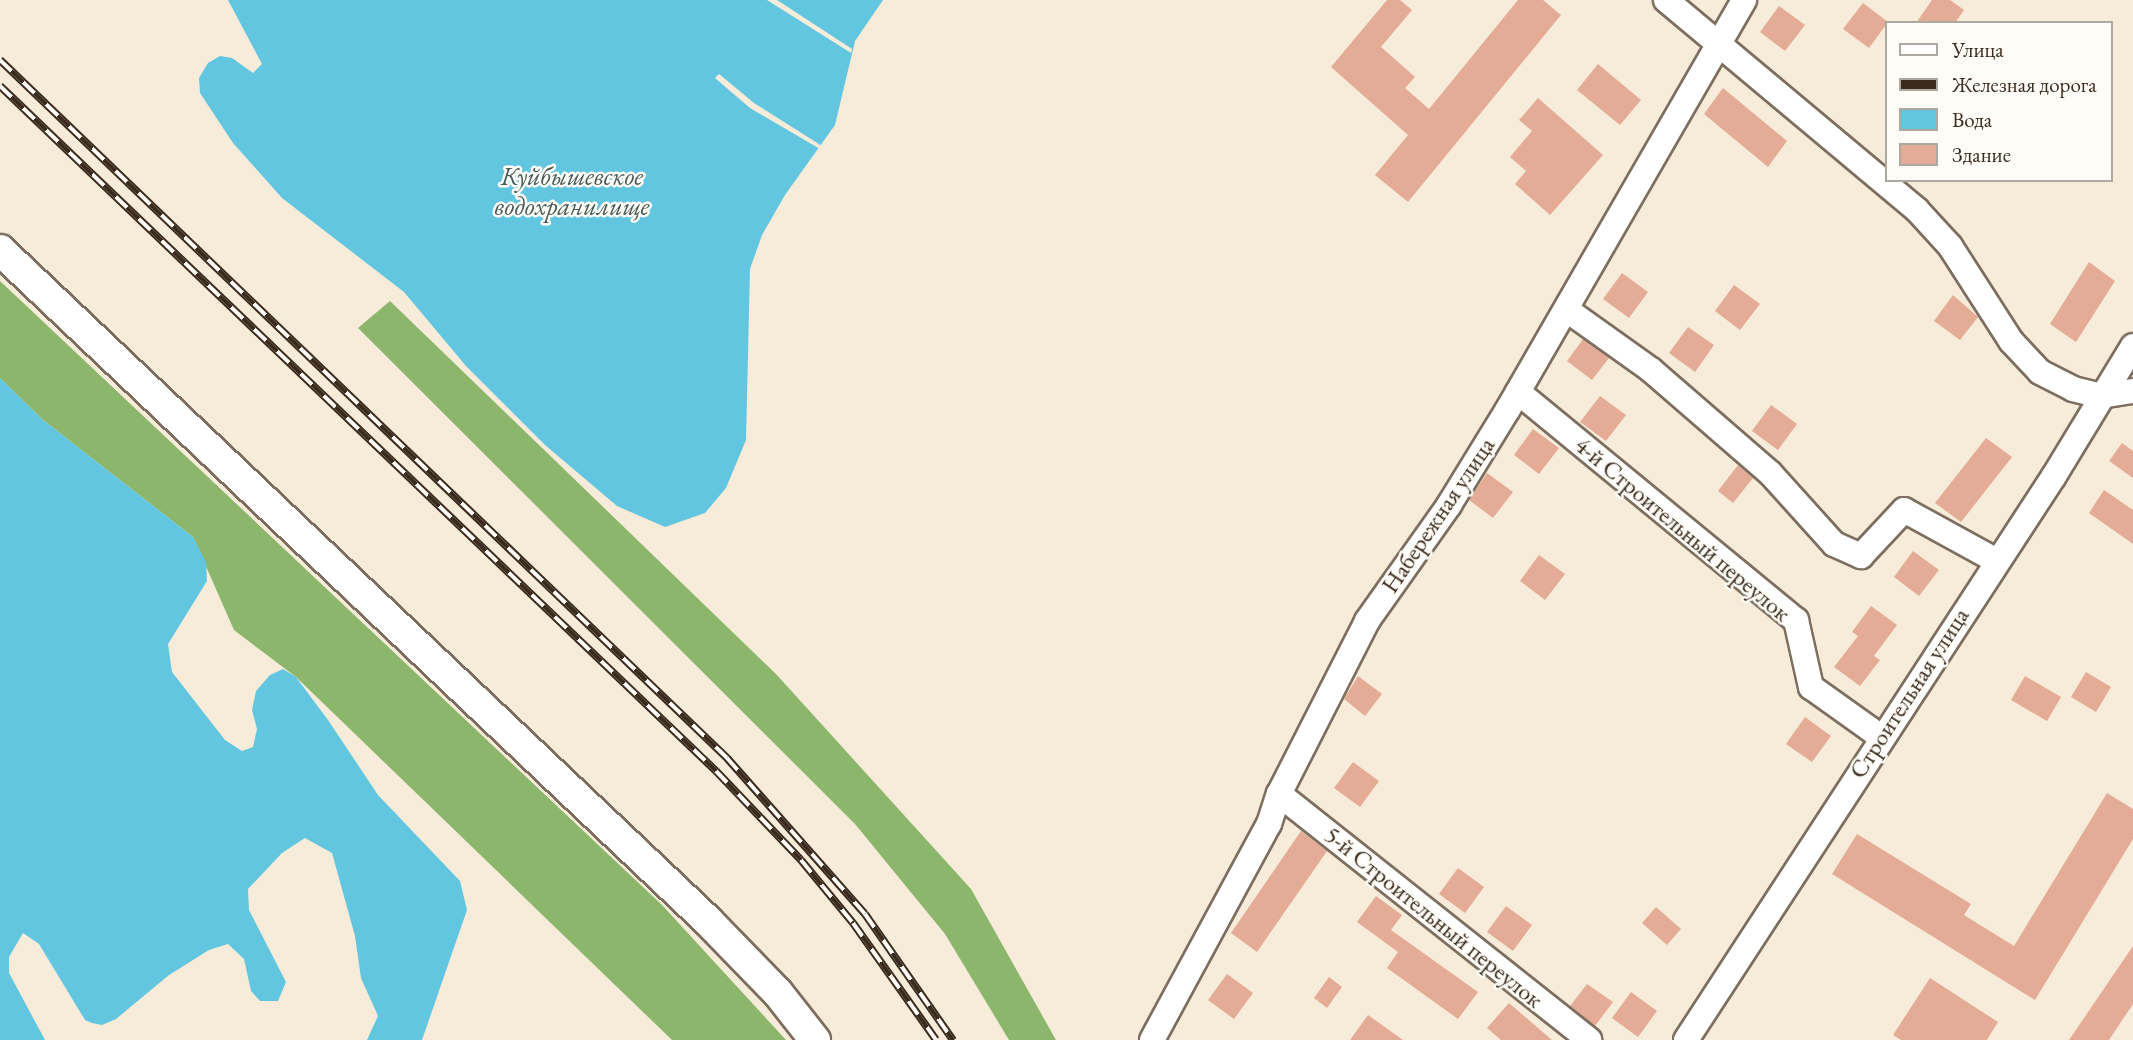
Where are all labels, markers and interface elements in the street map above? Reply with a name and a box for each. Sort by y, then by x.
legend [1884,21,2112,182]
text: Улица [1952,36,2004,63]
text: Железная дорога [1952,71,2097,98]
text: Вода [1952,106,1992,133]
text: Здание [1952,141,2011,168]
water label: Куйбышевское водохранилище [495,161,649,222]
street label: 4-й Строительный переулок [1569,430,1797,628]
street label: Набережная улица [1375,432,1501,598]
street label: Строительная улица [1843,602,1975,784]
street label: 5-й Строительный переулок [1319,820,1549,1014]

